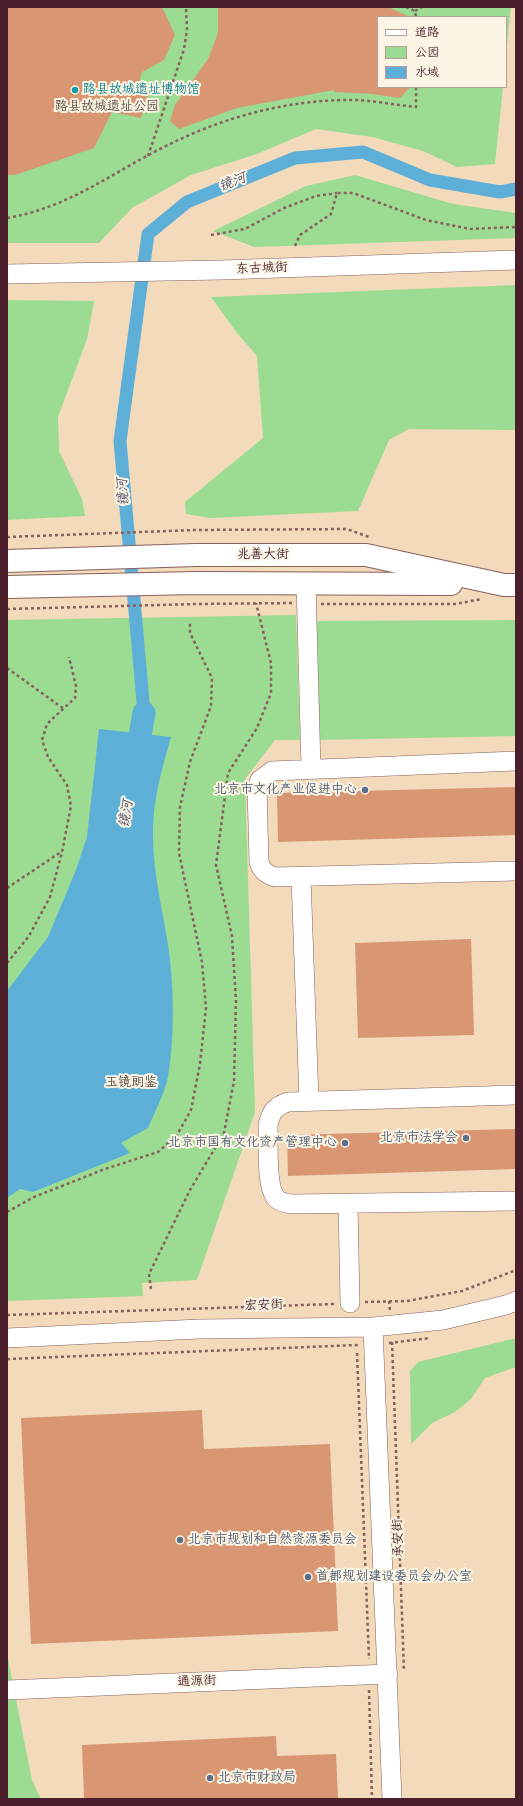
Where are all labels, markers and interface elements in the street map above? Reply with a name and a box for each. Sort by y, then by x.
legend [377,16,507,88]
text: 道路 [415,24,439,41]
text: 公园 [415,44,439,61]
text: 水域 [415,64,439,81]
place label: 路县故城遗址博物馆 [83,82,200,98]
marker: 路县故城遗址博物馆 [70,85,80,95]
park label: 路县故城遗址公园 [55,99,159,115]
water label: 镜河 [217,170,249,196]
street label: 东古城街 [236,260,288,278]
water label: 镜河 [114,477,134,507]
street label: 兆善大街 [237,547,289,563]
place label: 北京市文化产业促进中心 [214,782,357,798]
marker: 北京市文化产业促进中心 [360,785,370,795]
water label: 镜河 [117,799,137,829]
park label: 玉镜朗鉴 [105,1075,157,1091]
place label: 北京市法学会 [380,1130,458,1146]
marker: 北京市法学会 [461,1133,471,1143]
place label: 北京市国有文化资产管理中心 [168,1135,337,1151]
marker: 北京市国有文化资产管理中心 [340,1138,350,1148]
street label: 宏安街 [244,1298,284,1314]
street label: 承安街 [391,1518,407,1558]
place label: 北京市规划和自然资源委员会 [188,1532,357,1548]
marker: 北京市规划和自然资源委员会 [175,1535,185,1545]
place label: 首都规划建设委员会办公室 [316,1569,472,1585]
marker: 首都规划建设委员会办公室 [303,1572,313,1582]
street label: 通源街 [177,1674,217,1690]
place label: 北京市财政局 [218,1770,296,1786]
marker: 北京市财政局 [205,1773,215,1783]

